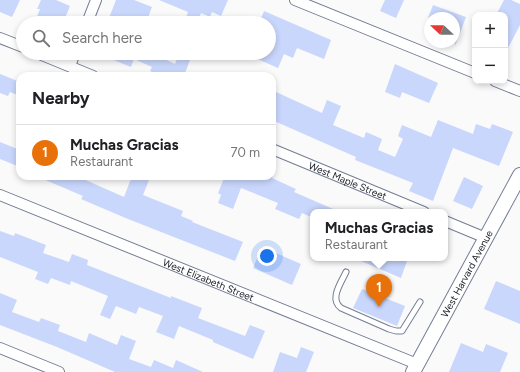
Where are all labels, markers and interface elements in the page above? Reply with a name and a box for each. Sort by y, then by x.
north arrow [424,12,460,48]
map controls [472,12,508,84]
button: + [472,12,508,48]
search box [16,16,276,60]
icon: search [30,27,52,49]
text: Search here [62,29,142,47]
button: − [472,48,508,84]
text: Nearby [32,88,90,108]
text: Muchas Gracias [70,136,179,154]
text: 1 [42,145,48,160]
text: 70 m [230,145,260,160]
text: Restaurant [70,154,133,169]
street label: West Maple Street [307,159,389,203]
popup [310,209,448,261]
text: Muchas Gracias [325,219,433,237]
street label: West Harvard Avenue [438,227,496,320]
text: Restaurant [325,237,388,252]
your location [257,246,277,266]
street label: West Elizabeth Street [161,256,256,304]
pin: 1 [366,274,392,307]

